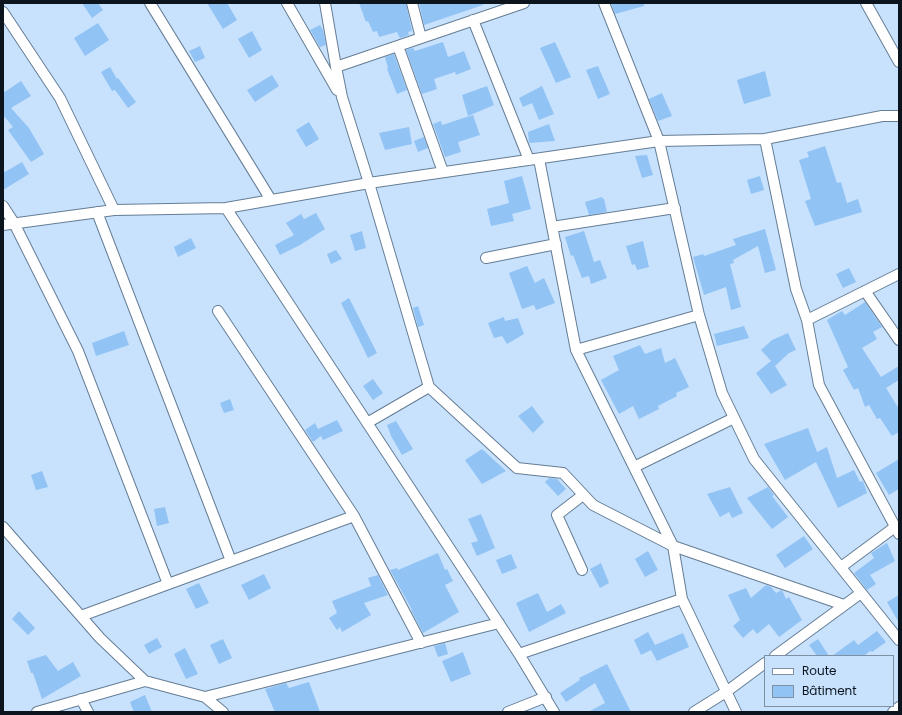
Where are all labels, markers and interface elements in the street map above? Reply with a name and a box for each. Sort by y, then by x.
legend [764,655,894,707]
text: Route [802,662,836,679]
text: Bâtiment [802,682,857,699]

